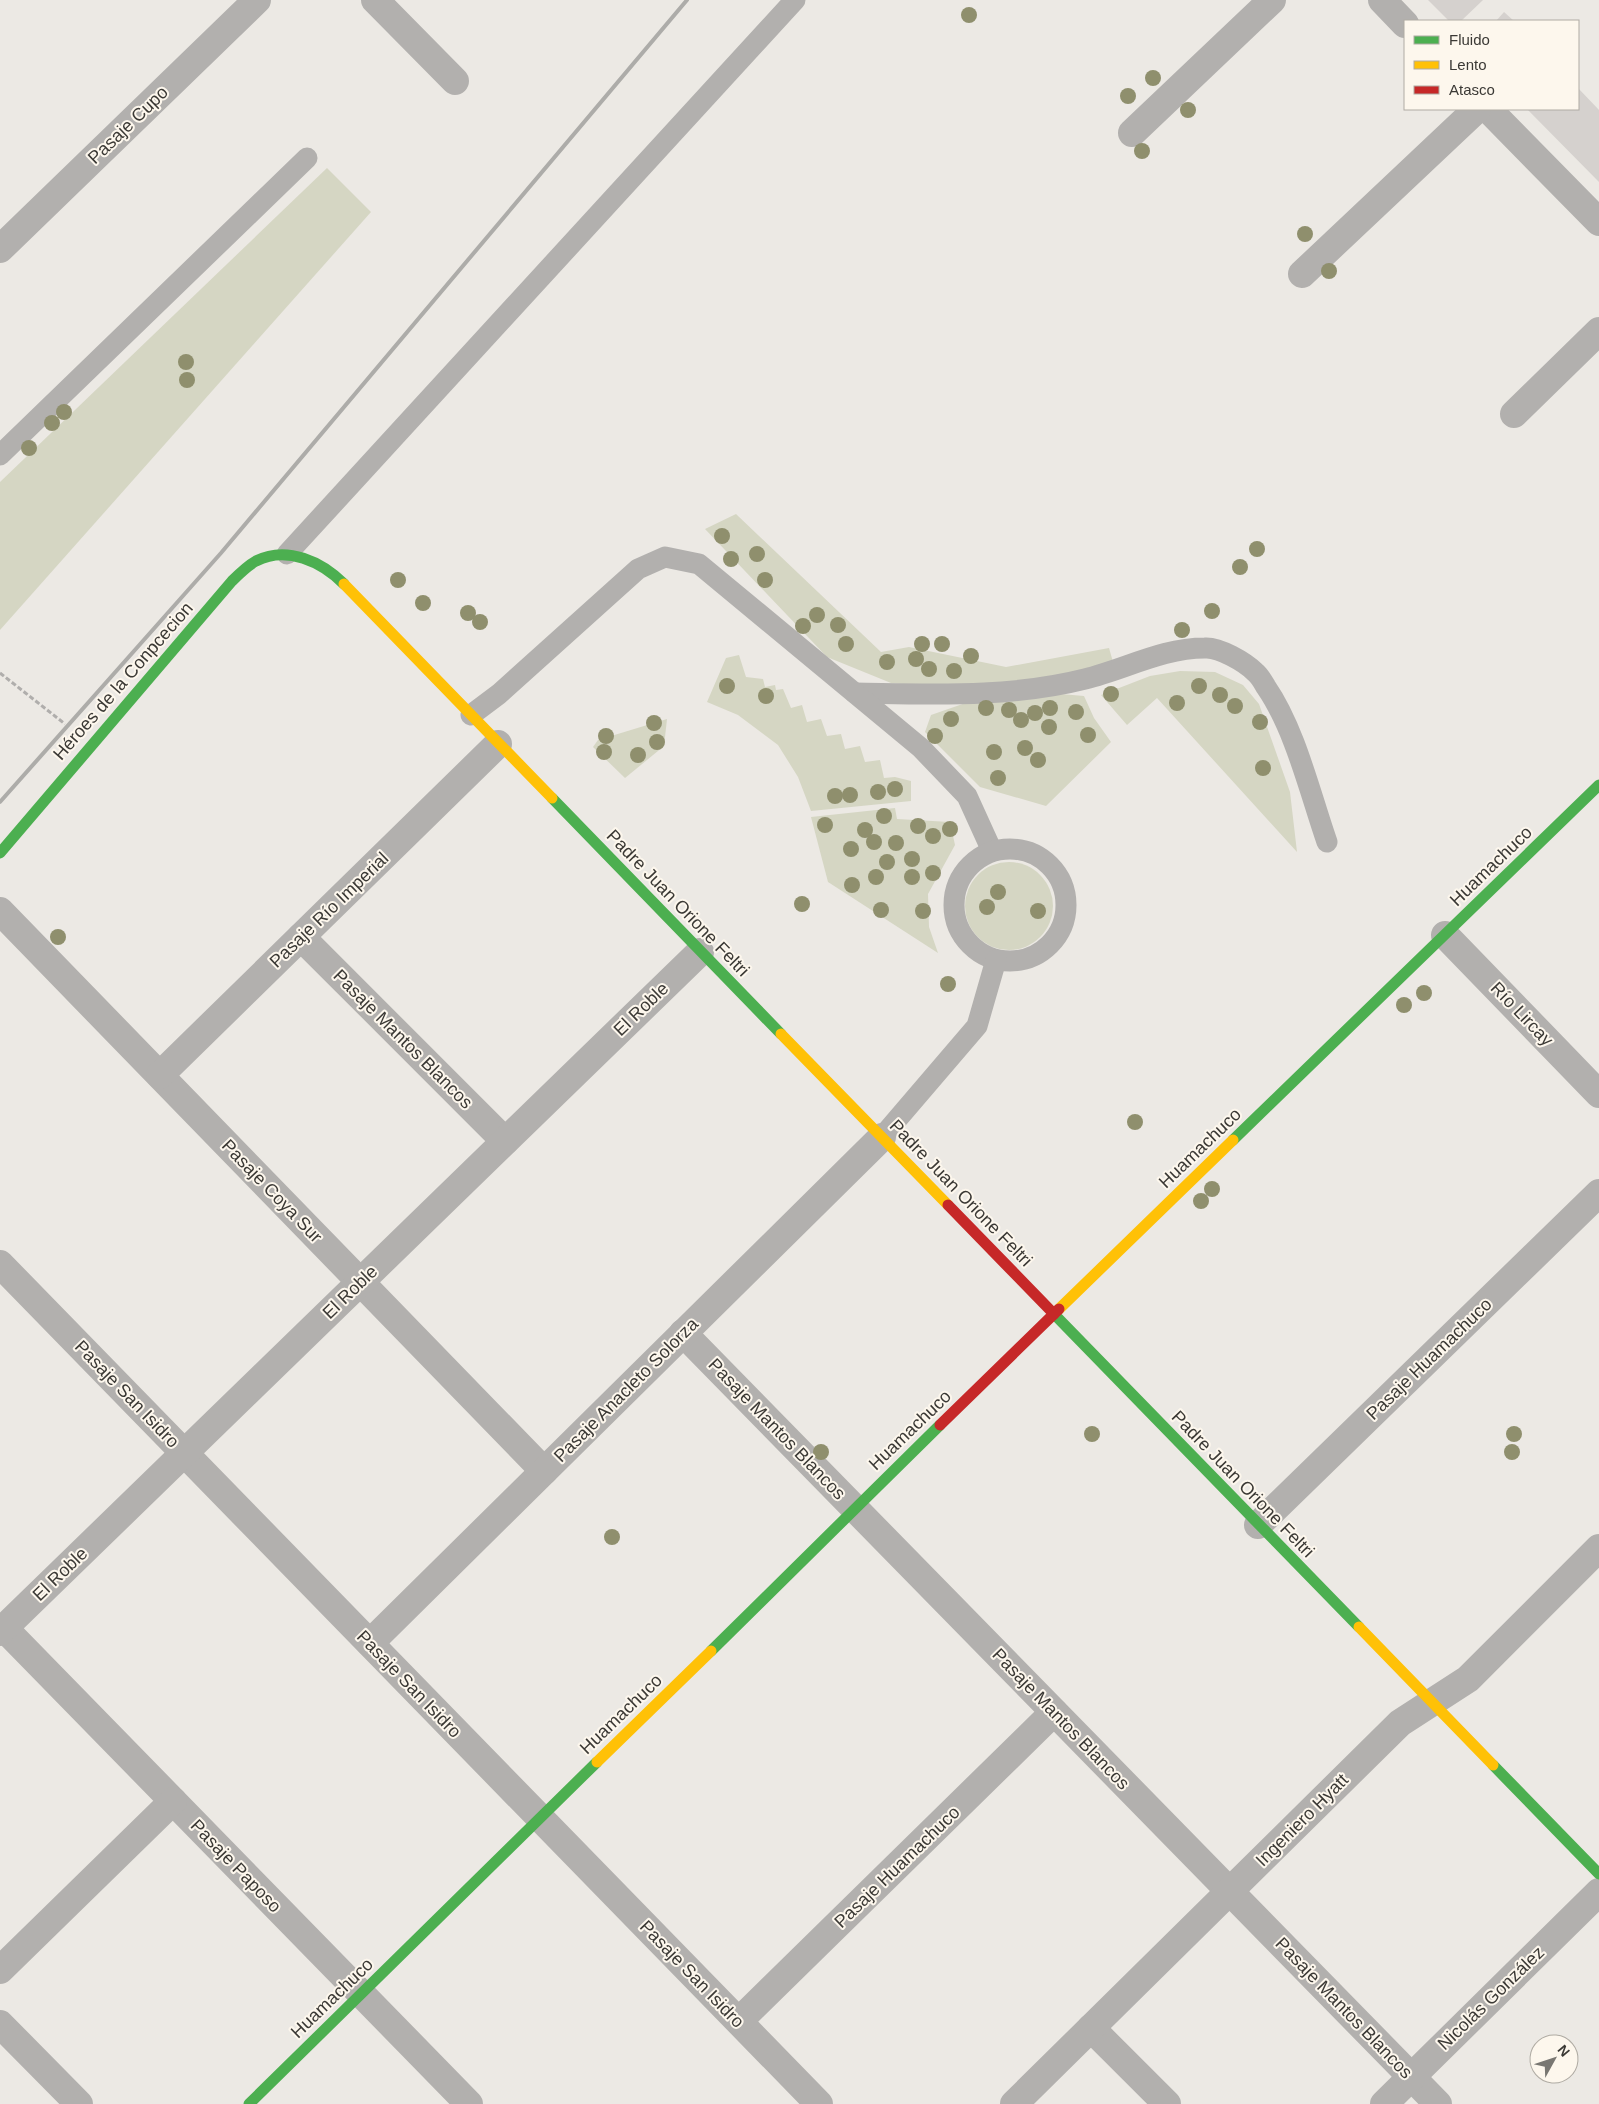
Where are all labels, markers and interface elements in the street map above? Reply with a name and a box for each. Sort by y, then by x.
legend [1404,20,1579,110]
text: Fluido [1449,31,1490,48]
text: Lento [1449,56,1487,73]
text: Atasco [1449,81,1495,98]
street label: Pasaje Cupo [84,82,172,168]
street label: Héroes de la Conpcecion [49,598,197,764]
street label: Huamachuco [1446,822,1536,910]
street label: Padre Juan Orione Feltri [603,826,753,980]
street label: Pasaje Río Imperial [266,848,392,972]
street label: Pasaje Mantos Blancos [329,965,477,1113]
street label: El Roble [610,978,672,1040]
street label: Río Lircay [1487,978,1557,1050]
street label: Huamachuco [1155,1104,1245,1192]
street label: Padre Juan Orione Feltri [886,1116,1036,1270]
street label: Pasaje Coya Sur [218,1135,326,1247]
street label: El Roble [319,1261,381,1323]
street label: Pasaje Huamachuco [1362,1294,1496,1424]
street label: Pasaje Anacleto Solorza [550,1313,703,1466]
street label: Pasaje San Isidro [71,1336,183,1452]
street label: Pasaje Mantos Blancos [704,1354,850,1504]
street label: Huamachuco [865,1386,955,1474]
street label: Padre Juan Orione Feltri [1168,1407,1318,1561]
street label: El Roble [29,1543,91,1605]
street label: Pasaje San Isidro [353,1626,465,1742]
street label: Pasaje Mantos Blancos [988,1644,1134,1794]
street label: Huamachuco [576,1670,666,1758]
street label: Ingeniero Hyatt [1252,1770,1352,1870]
street label: Pasaje Huamachuco [830,1802,964,1932]
street label: Pasaje Paposo [187,1815,285,1917]
street label: Pasaje San Isidro [636,1916,748,2032]
street label: Pasaje Mantos Blancos [1271,1933,1417,2083]
street label: Nicolás González [1434,1942,1548,2054]
street label: Huamachuco [287,1954,377,2042]
north arrow [1529,2034,1579,2084]
text: N [1555,2042,1573,2060]

